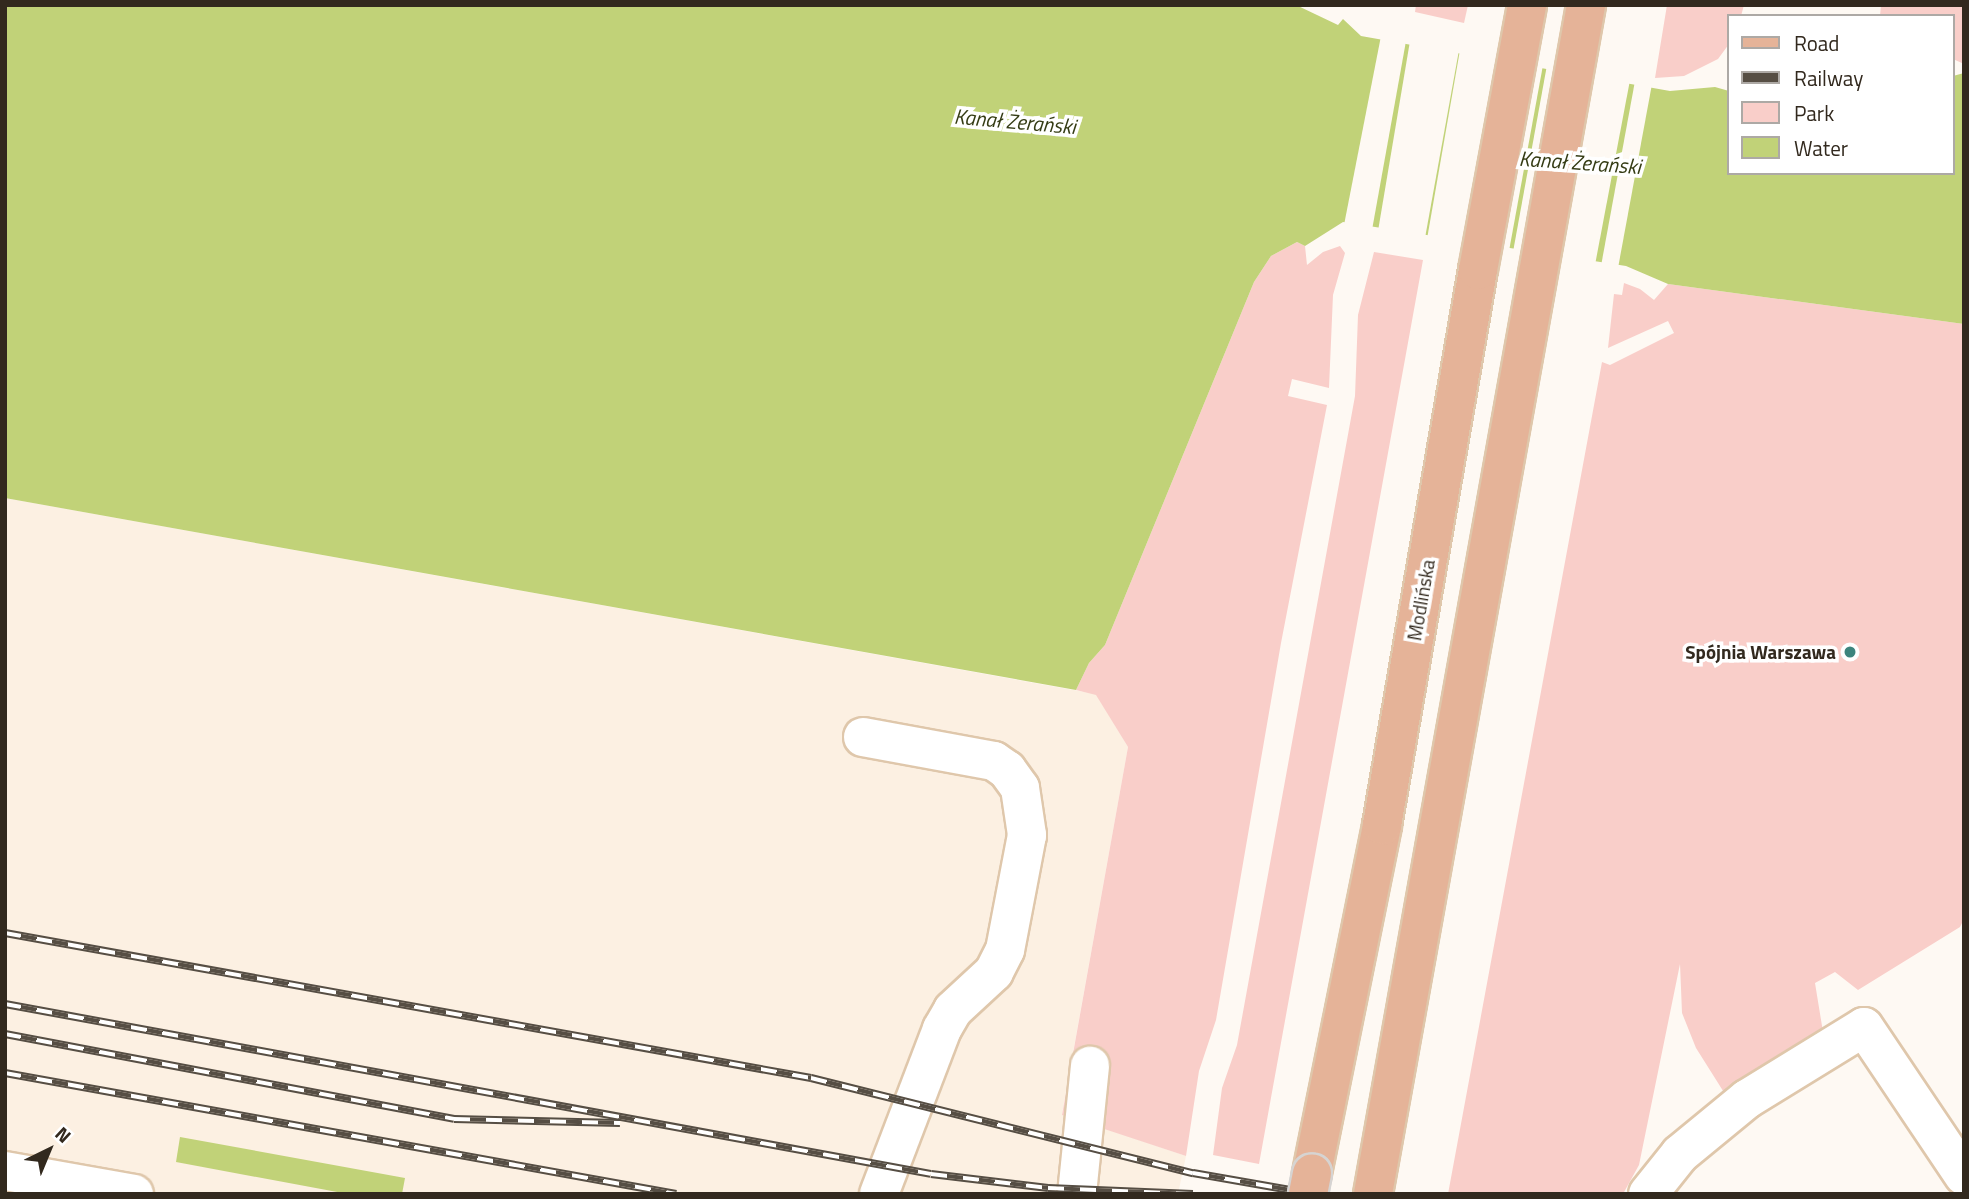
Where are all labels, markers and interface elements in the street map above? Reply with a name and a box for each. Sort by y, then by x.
legend [1728,14,1955,175]
text: Road [1794,27,1839,59]
text: Railway [1794,62,1863,94]
text: Park [1794,97,1834,129]
water label: Kanał Żerański [953,103,1077,139]
text: Water [1794,132,1848,164]
water label: Kanał Żerański [1518,145,1642,179]
street label: Modlińska [1403,558,1439,642]
place label: Spójnia Warszawa [1685,641,1836,663]
marker: Spójnia Warszawa [1842,644,1858,660]
north arrow [14,1115,84,1185]
text: N [49,1119,78,1149]

